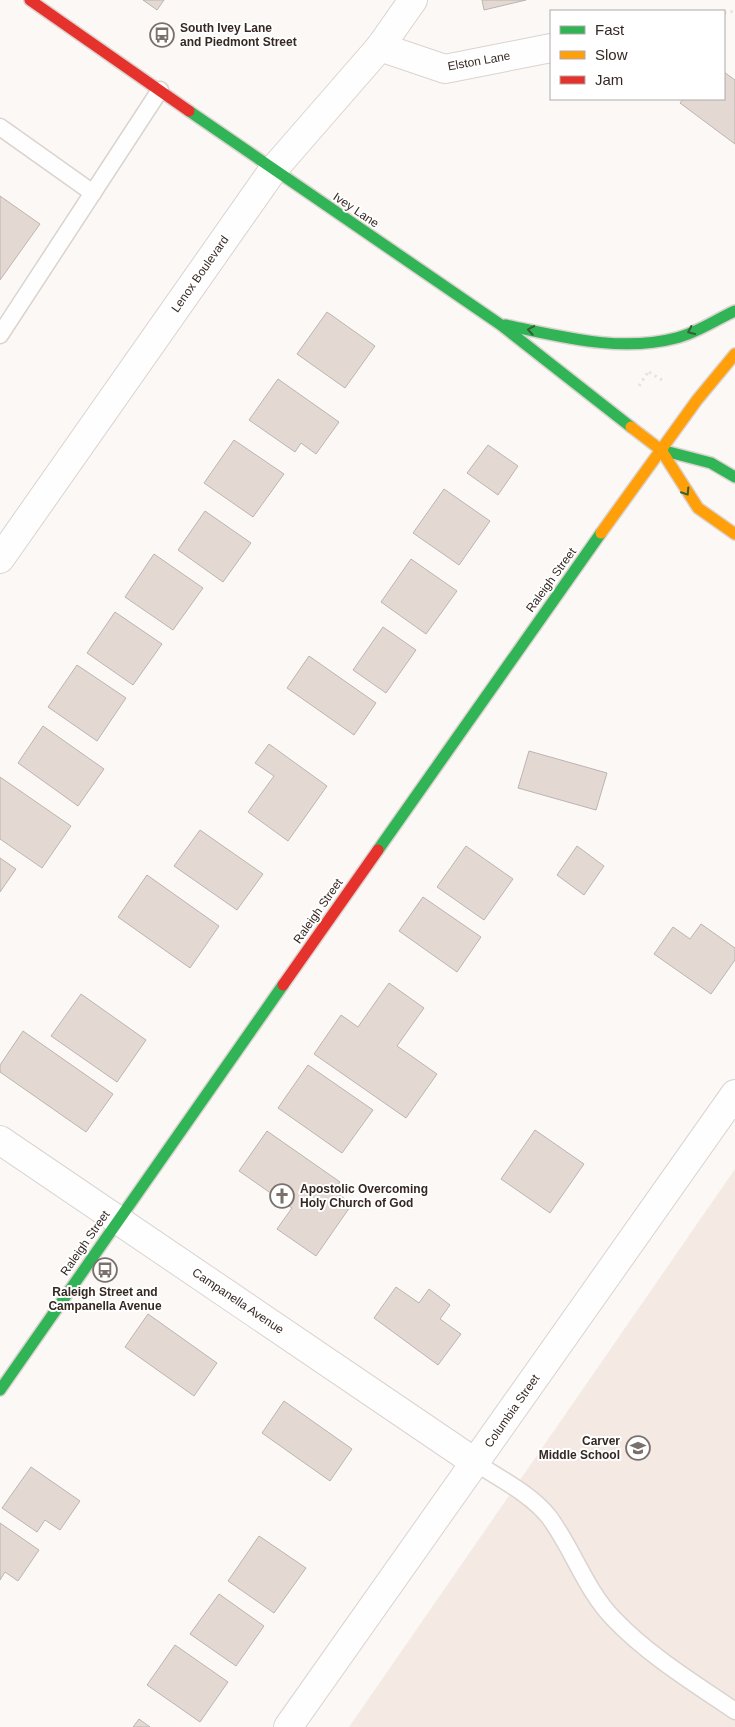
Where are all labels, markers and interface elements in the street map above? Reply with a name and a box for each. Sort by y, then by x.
legend [550,10,725,100]
place label: South Ivey Lane and Piedmont Street [180,21,297,49]
text: Fast [595,21,625,38]
bus stop icon: South Ivey Lane and Piedmont Street [149,22,175,48]
text: Slow [595,46,628,63]
street label: Elston Lane [447,49,512,73]
text: Jam [595,71,623,88]
street label: Ivey Lane [331,190,382,231]
street label: Lenox Boulevard [168,233,232,315]
one-way arrow [687,325,696,335]
one-way arrow [527,326,536,336]
one-way arrow [680,486,689,495]
street label: Raleigh Street [523,545,579,615]
street label: Raleigh Street [290,875,346,946]
place label: Apostolic Overcoming Holy Church of God [300,1182,428,1210]
church icon: Apostolic Overcoming Holy Church of God [269,1183,295,1209]
street label: Raleigh Street [57,1207,113,1278]
bus stop icon: Raleigh Street and Campanella Avenue [92,1257,118,1283]
street label: Campanella Avenue [190,1265,287,1337]
place label: Raleigh Street and Campanella Avenue [48,1285,162,1313]
street label: Columbia Street [482,1371,543,1450]
place label: Carver Middle School [539,1434,620,1462]
school or university icon: Carver Middle School [625,1435,651,1461]

